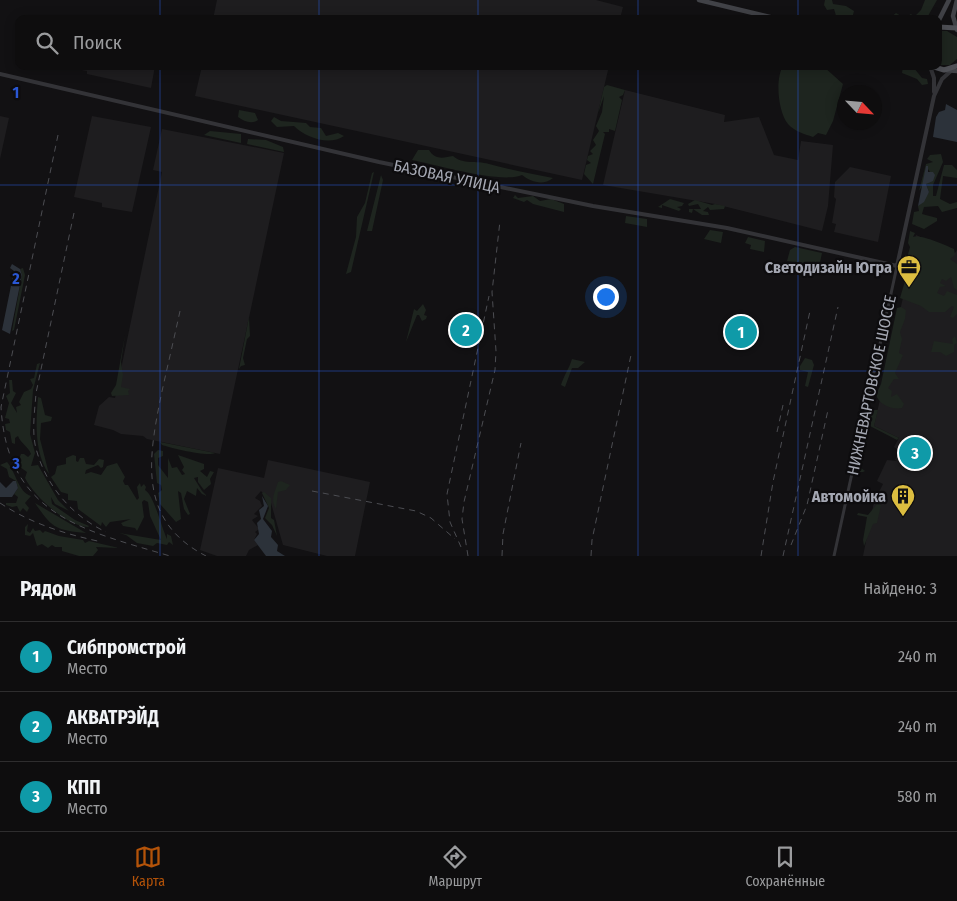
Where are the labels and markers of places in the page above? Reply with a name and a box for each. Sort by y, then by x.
office icon: Светодизайн Югра [896,254,922,288]
place label: Светодизайн Югра [765,258,892,277]
pin: 2 [450,311,482,349]
pin: 1 [725,313,757,351]
pin: 3 [899,434,931,472]
building icon: Автомойка [890,483,916,517]
place label: Автомойка [811,487,886,506]

